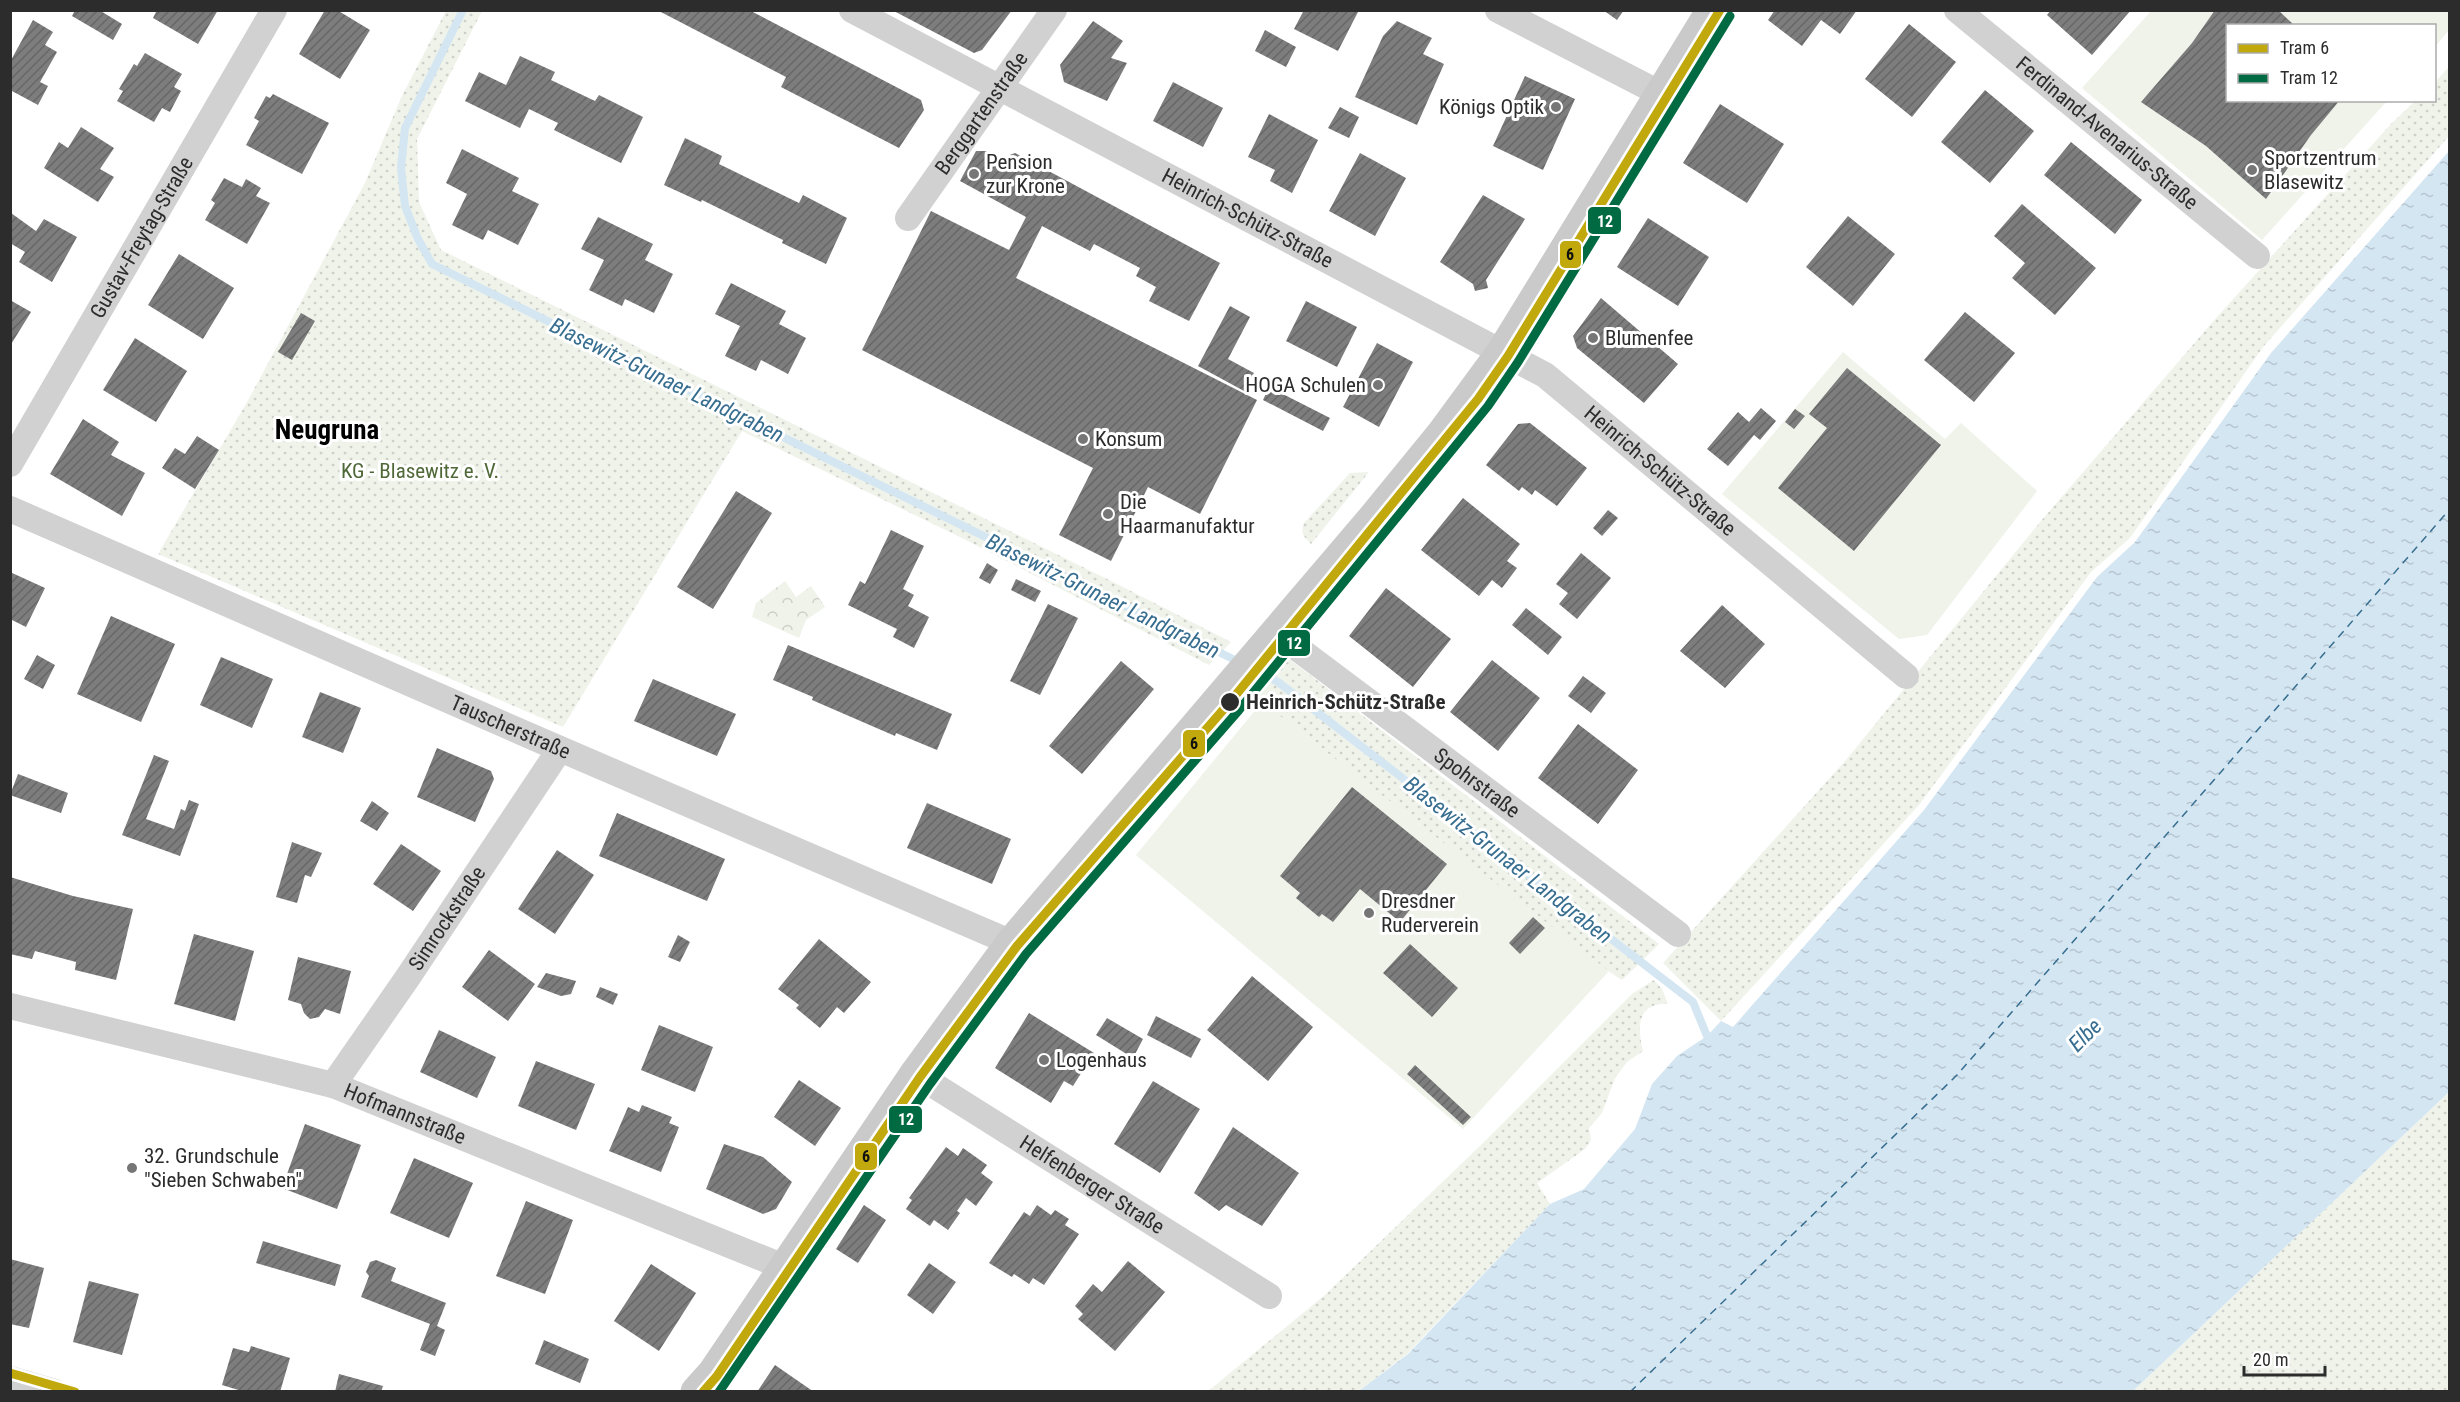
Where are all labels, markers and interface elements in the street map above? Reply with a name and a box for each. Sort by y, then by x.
legend [2226,24,2436,102]
text: Tram 6 [2280,37,2329,58]
street label: Berggartenstraße [930,47,1033,179]
street label: Ferdinand-Avenarius-Straße [2011,51,2203,215]
text: Tram 12 [2280,67,2338,88]
place label: Königs Optik [1439,95,1545,119]
marker: Königs Optik [1549,100,1563,114]
place label: Sportzentrum Blasewitz [2264,146,2377,194]
place label: Pension zur Krone [986,150,1065,198]
street label: Gustav-Freytag-Straße [85,152,198,323]
street label: Heinrich-Schütz-Straße [1158,163,1337,273]
marker: Sportzentrum Blasewitz [2245,163,2259,177]
marker: Pension zur Krone [967,167,981,181]
line badge: 12 [1587,206,1622,235]
text: 12 [1597,212,1613,231]
line badge: 6 [1559,240,1582,269]
text: 6 [1566,245,1574,264]
water label: Blasewitz‐Grunaer Landgraben [546,312,788,448]
place label: Blumenfee [1605,326,1694,350]
marker: Blumenfee [1586,331,1600,345]
place label: HOGA Schulen [1245,373,1366,397]
marker: HOGA Schulen [1371,378,1385,392]
street label: Heinrich-Schütz-Straße [1579,401,1741,541]
district label: Neugruna [275,414,379,446]
place label: Konsum [1095,427,1162,451]
marker: Konsum [1076,432,1090,446]
park label: KG - Blasewitz e. V. [341,459,499,483]
place label: Die Haarmanufaktur [1120,490,1255,538]
marker: Die Haarmanufaktur [1101,507,1115,521]
water label: Blasewitz‐Grunaer Landgraben [982,528,1224,664]
line badge: 12 [1277,629,1311,657]
text: 12 [1286,634,1302,653]
place label: Heinrich-Schütz-Straße [1246,690,1446,714]
street label: Tauscherstraße [447,691,574,764]
marker: Heinrich-Schütz-Straße [1219,691,1241,713]
line badge: 6 [1182,729,1206,758]
text: 6 [1190,734,1198,753]
street label: Spohrstraße [1429,743,1525,823]
water label: Blasewitz‐Grunaer Landgraben [1399,771,1617,949]
street label: Simrockstraße [404,862,491,975]
place label: Dresdner Ruderverein [1381,889,1479,937]
marker: Dresdner Ruderverein [1362,906,1376,920]
water label: Elbe [2063,1013,2107,1057]
place label: Logenhaus [1056,1048,1147,1072]
marker: Logenhaus [1037,1053,1051,1067]
street label: Hofmannstraße [340,1079,469,1149]
line badge: 12 [888,1105,923,1134]
text: 12 [898,1110,914,1129]
street label: Helfenberger Straße [1015,1130,1169,1239]
line badge: 6 [854,1142,878,1171]
place label: 32. Grundschule "Sieben Schwaben" [144,1144,302,1192]
text: 6 [862,1147,870,1166]
marker: 32. Grundschule "Sieben Schwaben" [125,1161,139,1175]
scale bar [2244,1339,2325,1377]
text: 20 m [2253,1349,2288,1370]

